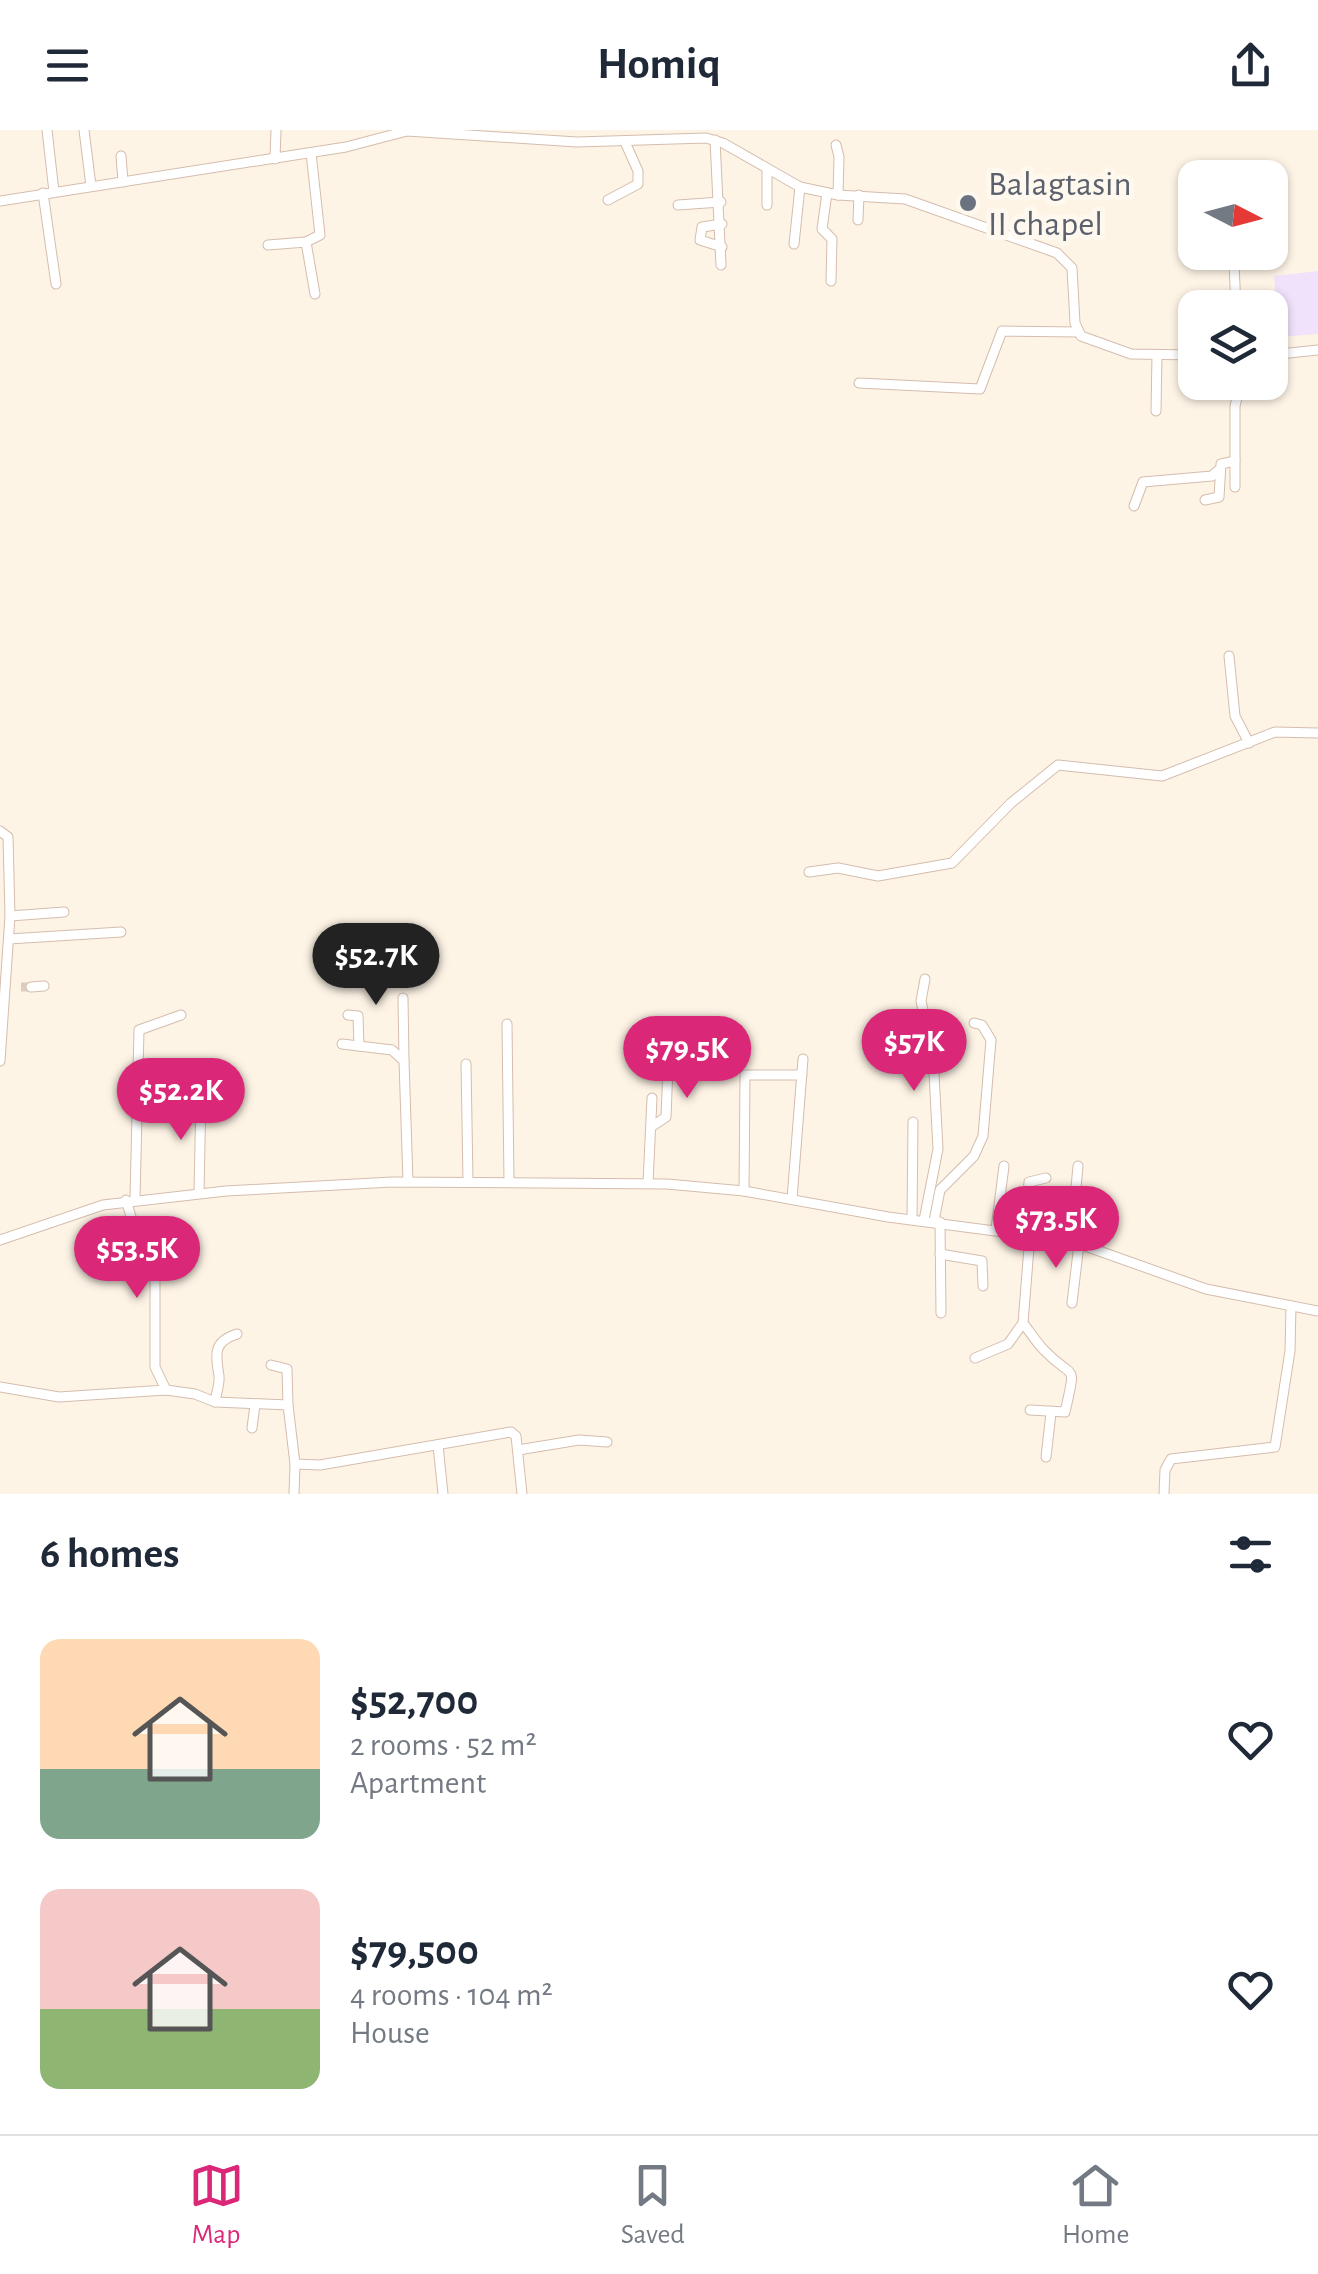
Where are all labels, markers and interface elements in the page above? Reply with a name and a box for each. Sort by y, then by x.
icon: menu [40,38,95,93]
icon: share [1223,38,1278,93]
text: Homiq [597,42,721,87]
north arrow [1178,160,1288,270]
map controls [1178,160,1288,400]
place label: Balagtasin II chapel [988,167,1132,242]
marker: Balagtasin II chapel [957,192,979,214]
button: layers [1178,290,1288,400]
pin: $52.7K [295,923,457,1008]
text: $52.7K [334,939,418,971]
pin: $57K [855,1009,973,1094]
pin: $79.5K [606,1016,768,1101]
text: $57K [884,1025,944,1057]
text: $79.5K [645,1032,729,1064]
pin: $52.2K [100,1058,262,1143]
text: $52.2K [139,1074,223,1106]
pin: $73.5K [975,1186,1137,1271]
text: $73.5K [1015,1202,1097,1234]
pin: $53.5K [56,1216,218,1301]
text: $53.5K [96,1232,178,1264]
icon: filters [1223,1527,1278,1582]
text: 6 homes [40,1533,179,1575]
icon: home [120,1679,240,1799]
text: $52,700 [350,1680,478,1722]
icon: heart [1223,1712,1278,1767]
text: 2 rooms · 52 m² [350,1729,537,1761]
text: Apartment [350,1767,486,1799]
icon: home [120,1929,240,2049]
text: $79,500 [350,1930,479,1972]
icon: heart [1223,1962,1278,2017]
text: 4 rooms · 104 m² [350,1979,553,2011]
text: House [350,2017,430,2049]
tab: Map [189,2158,244,2252]
tab: Saved [621,2158,685,2252]
tab: Home [1062,2158,1129,2252]

